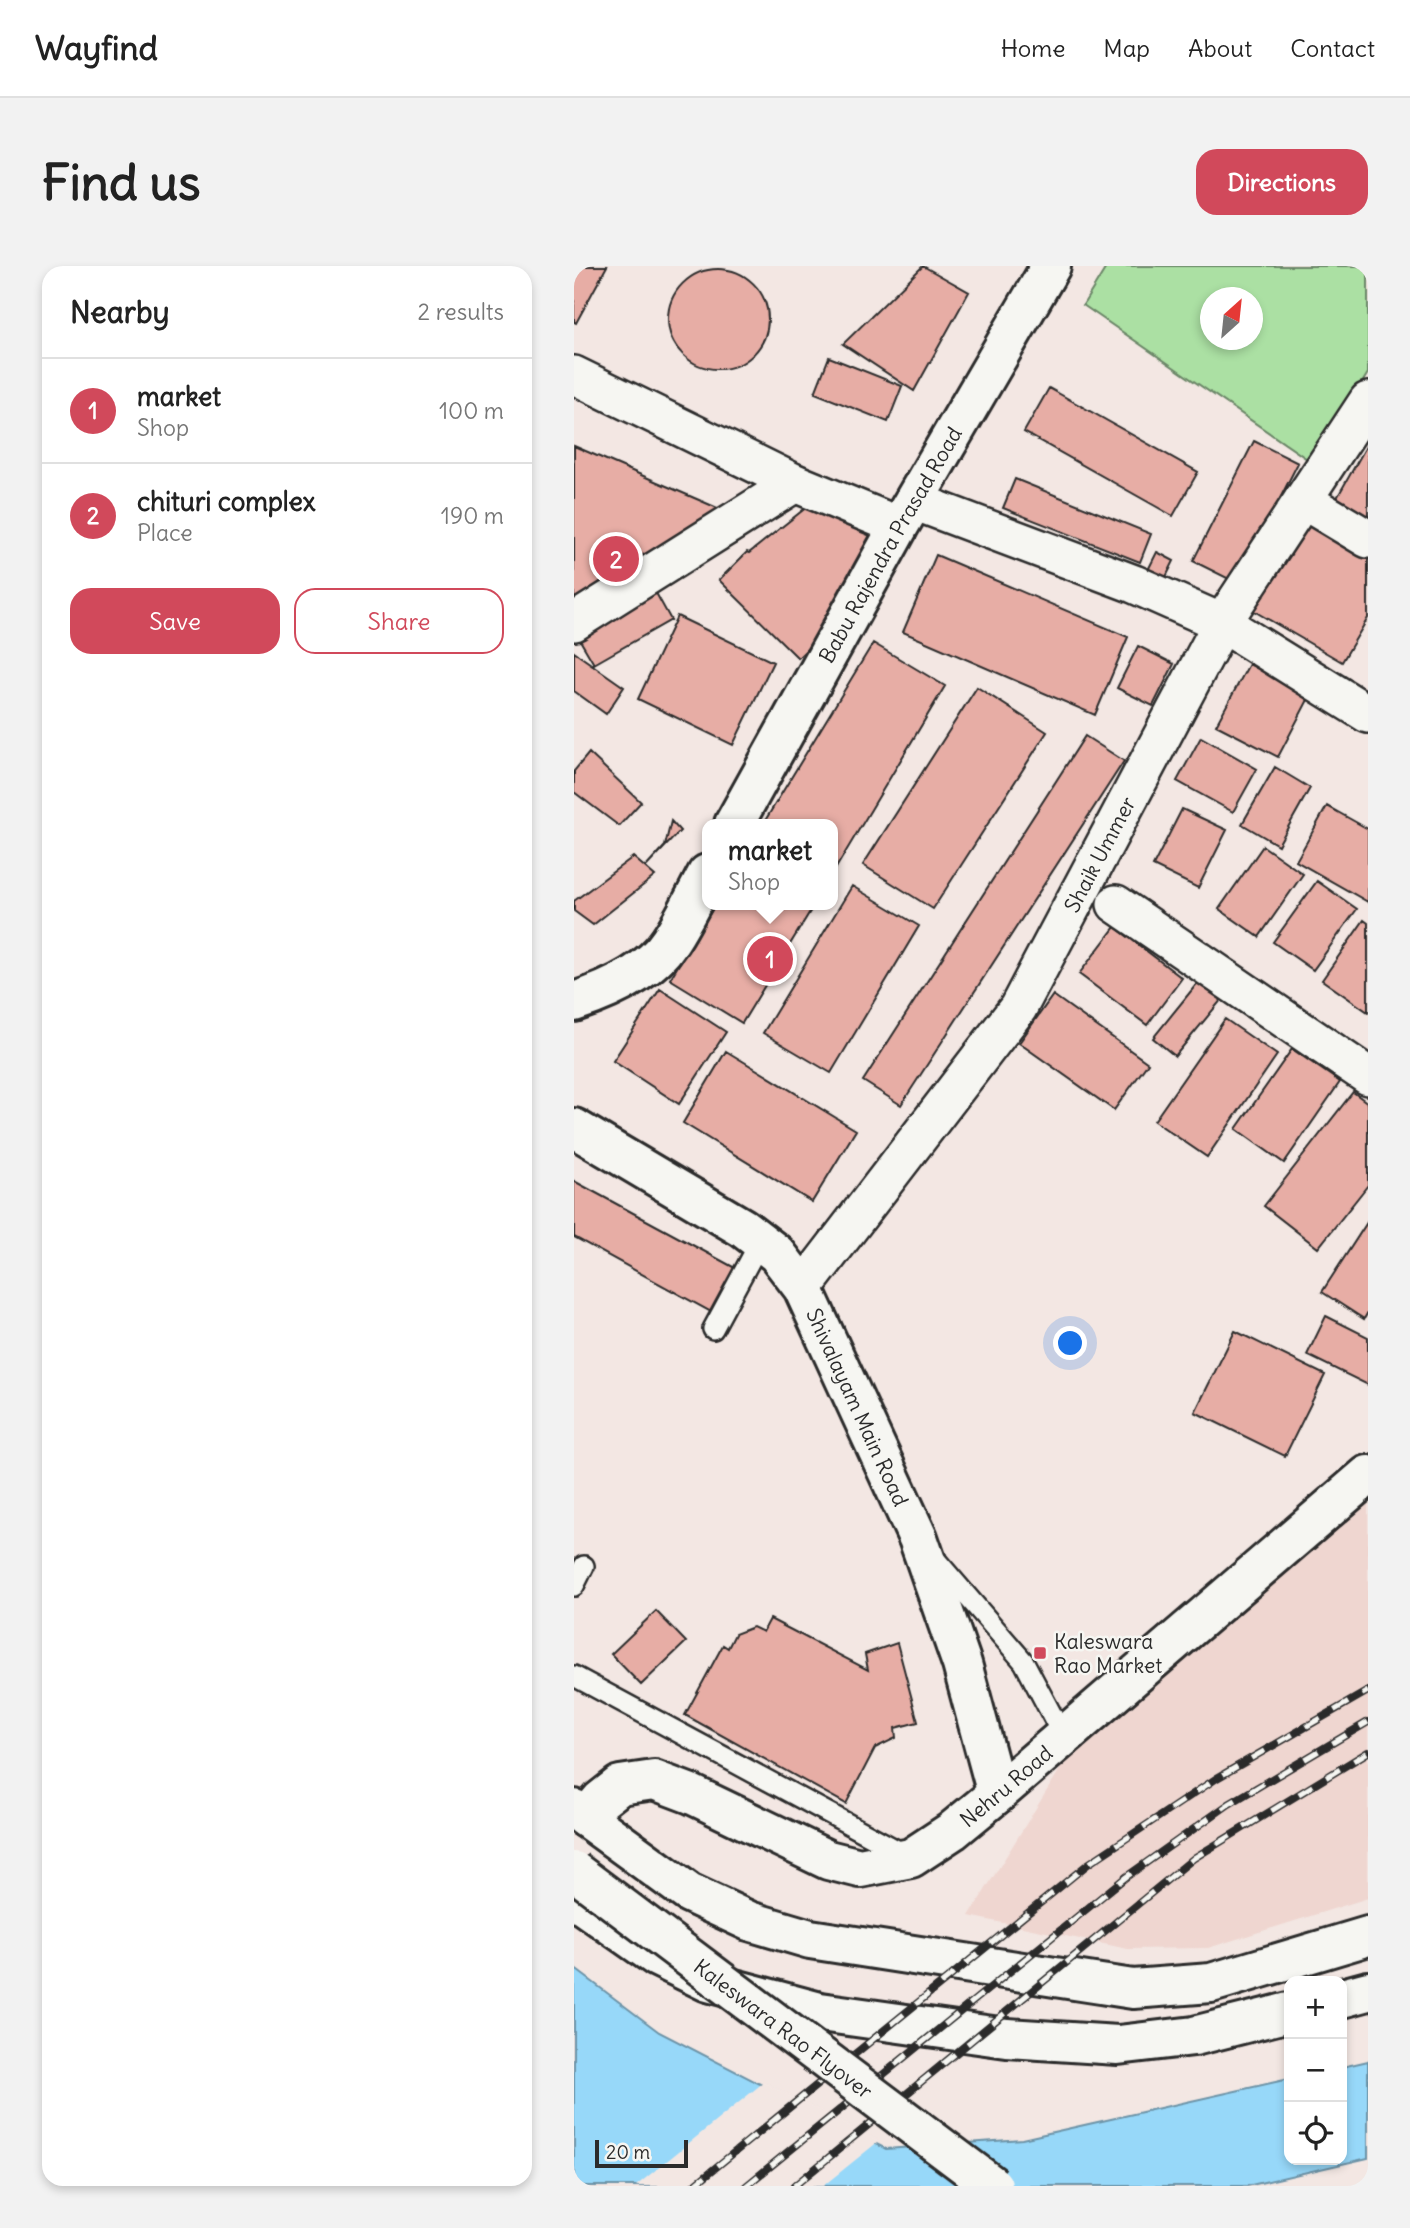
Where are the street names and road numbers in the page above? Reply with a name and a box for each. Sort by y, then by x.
street label: Babu Rajendra Prasad Road [813,422,968,667]
street label: Shaik Ummer [1058,791,1141,917]
street label: Shivalayam Main Road [801,1304,915,1510]
street label: Nehru Road [954,1739,1058,1833]
street label: Kaleswara Rao Flyover [689,1953,878,2105]

